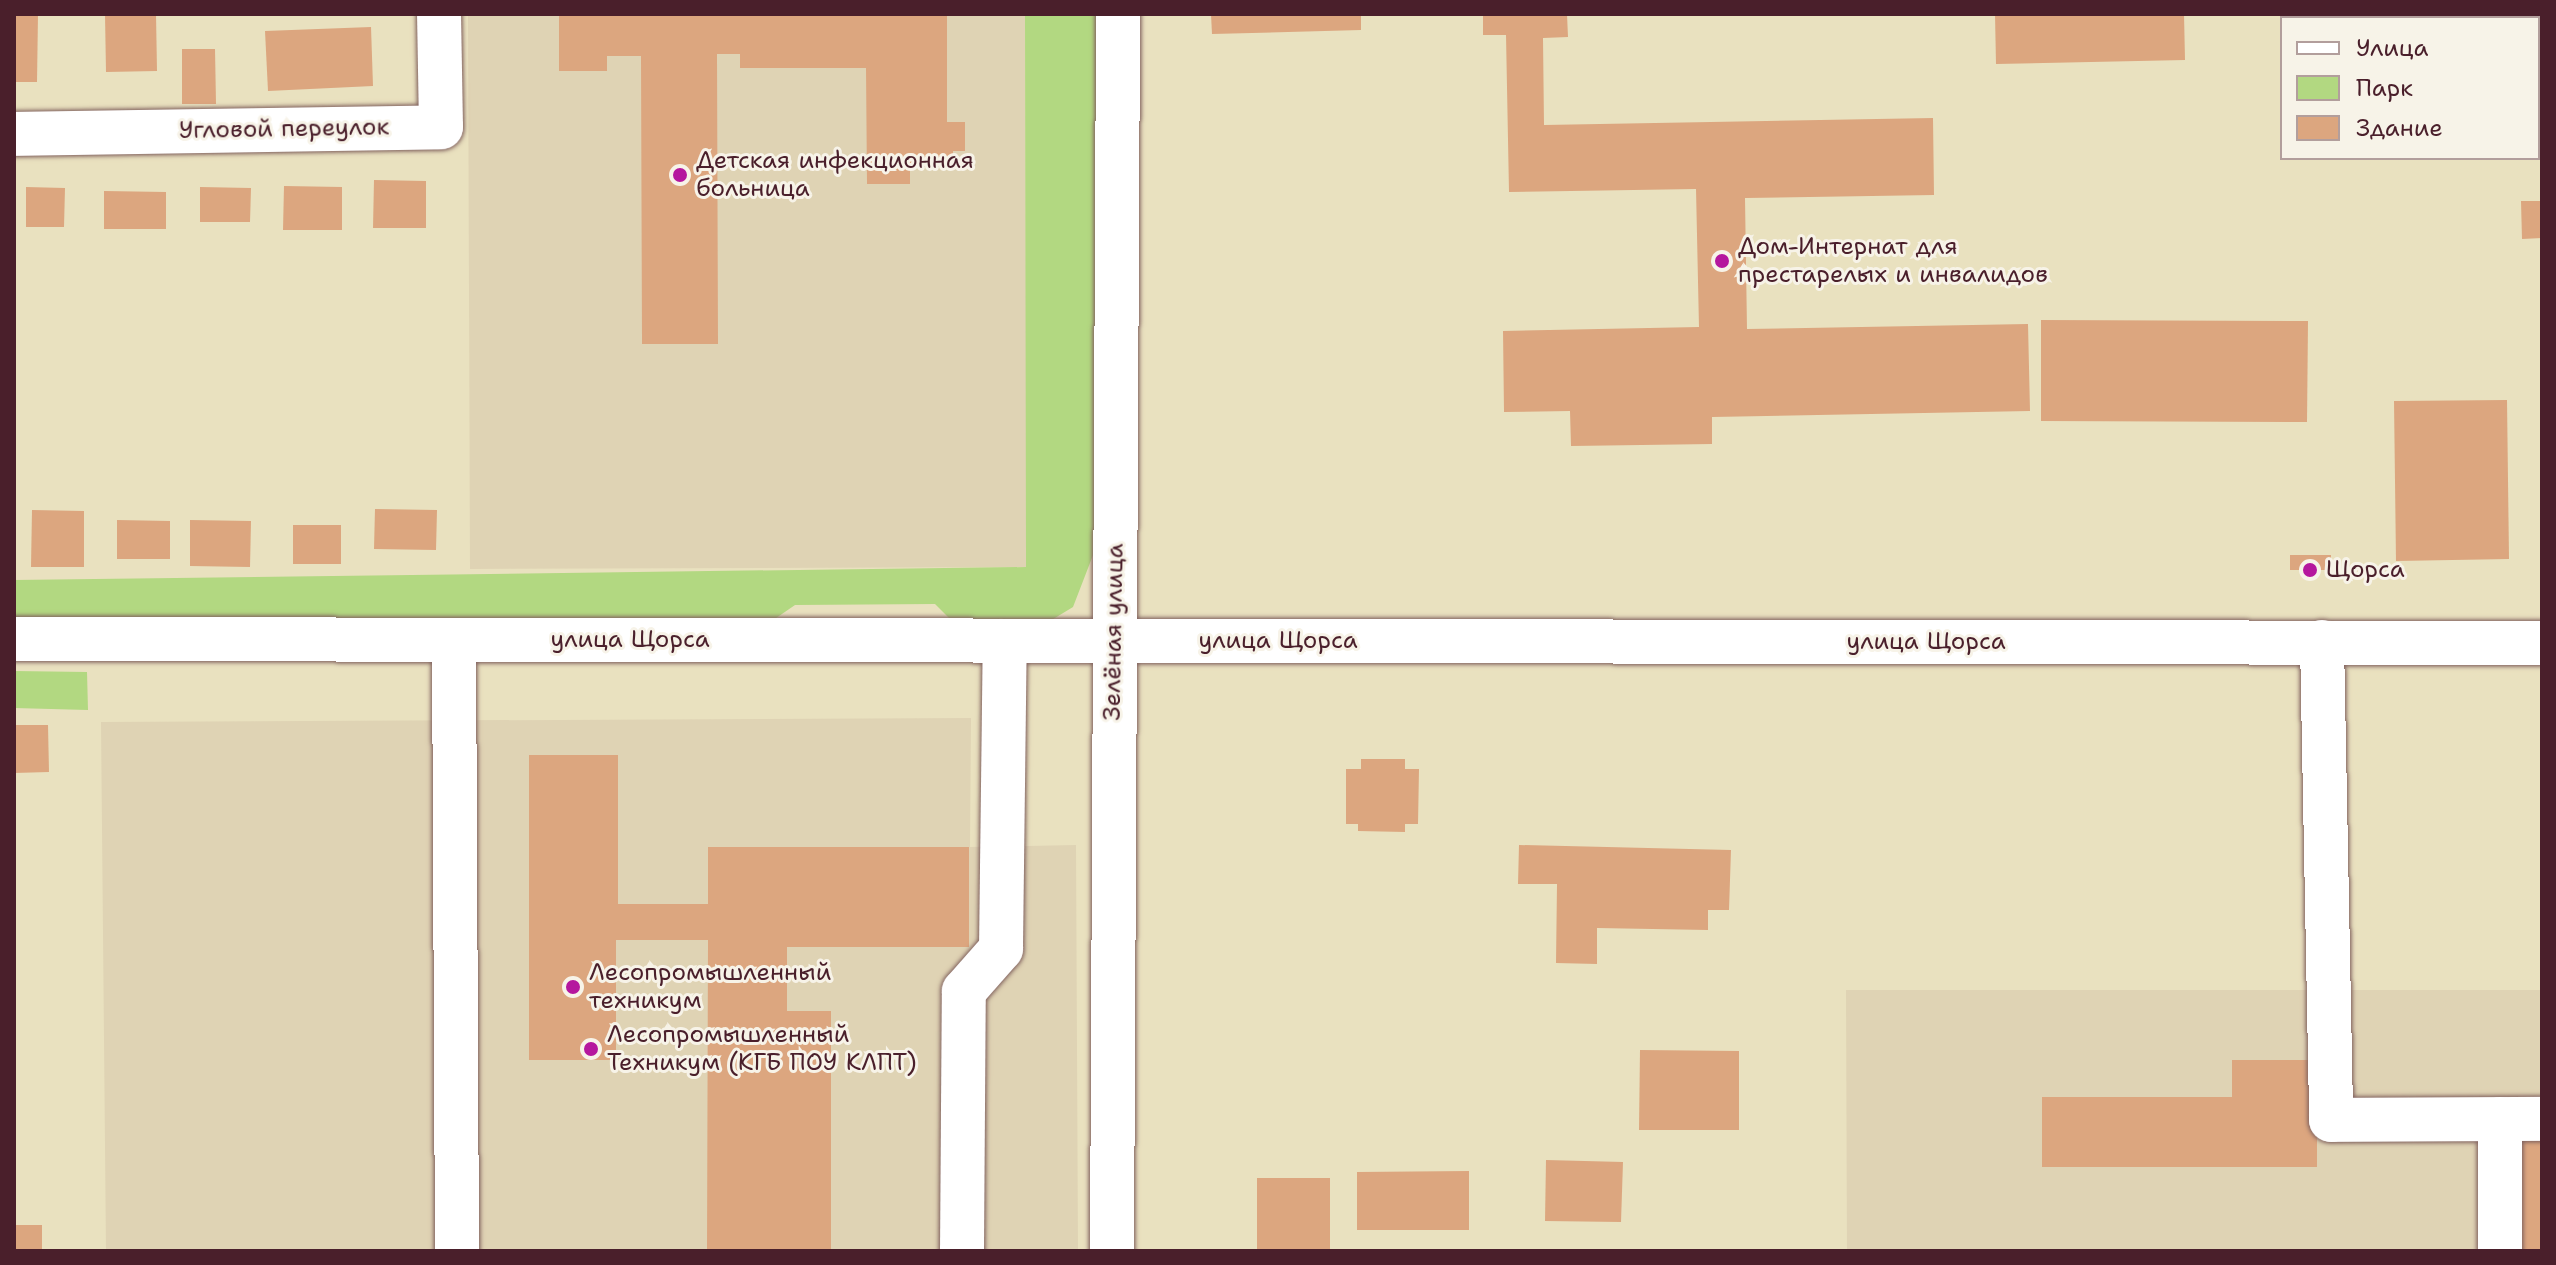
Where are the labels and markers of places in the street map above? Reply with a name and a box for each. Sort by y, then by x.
place label: Детская инфекционная больница [696,147,974,203]
marker: Детская инфекционная больница [671,166,689,184]
place label: Дом-Интернат для престарелых и инвалидов [1738,233,2048,289]
marker: Дом-Интернат для престарелых и инвалидов [1713,252,1731,270]
place label: Щорса [2326,556,2405,584]
marker: Щорса [2301,561,2319,579]
place label: Лесопромышленный техникум [589,959,831,1015]
marker: Лесопромышленный техникум [564,978,582,996]
place label: Лесопромышленный Техникум (КГБ ПОУ КЛПТ) [607,1021,917,1077]
marker: Лесопромышленный Техникум (КГБ ПОУ КЛПТ) [582,1040,600,1058]

